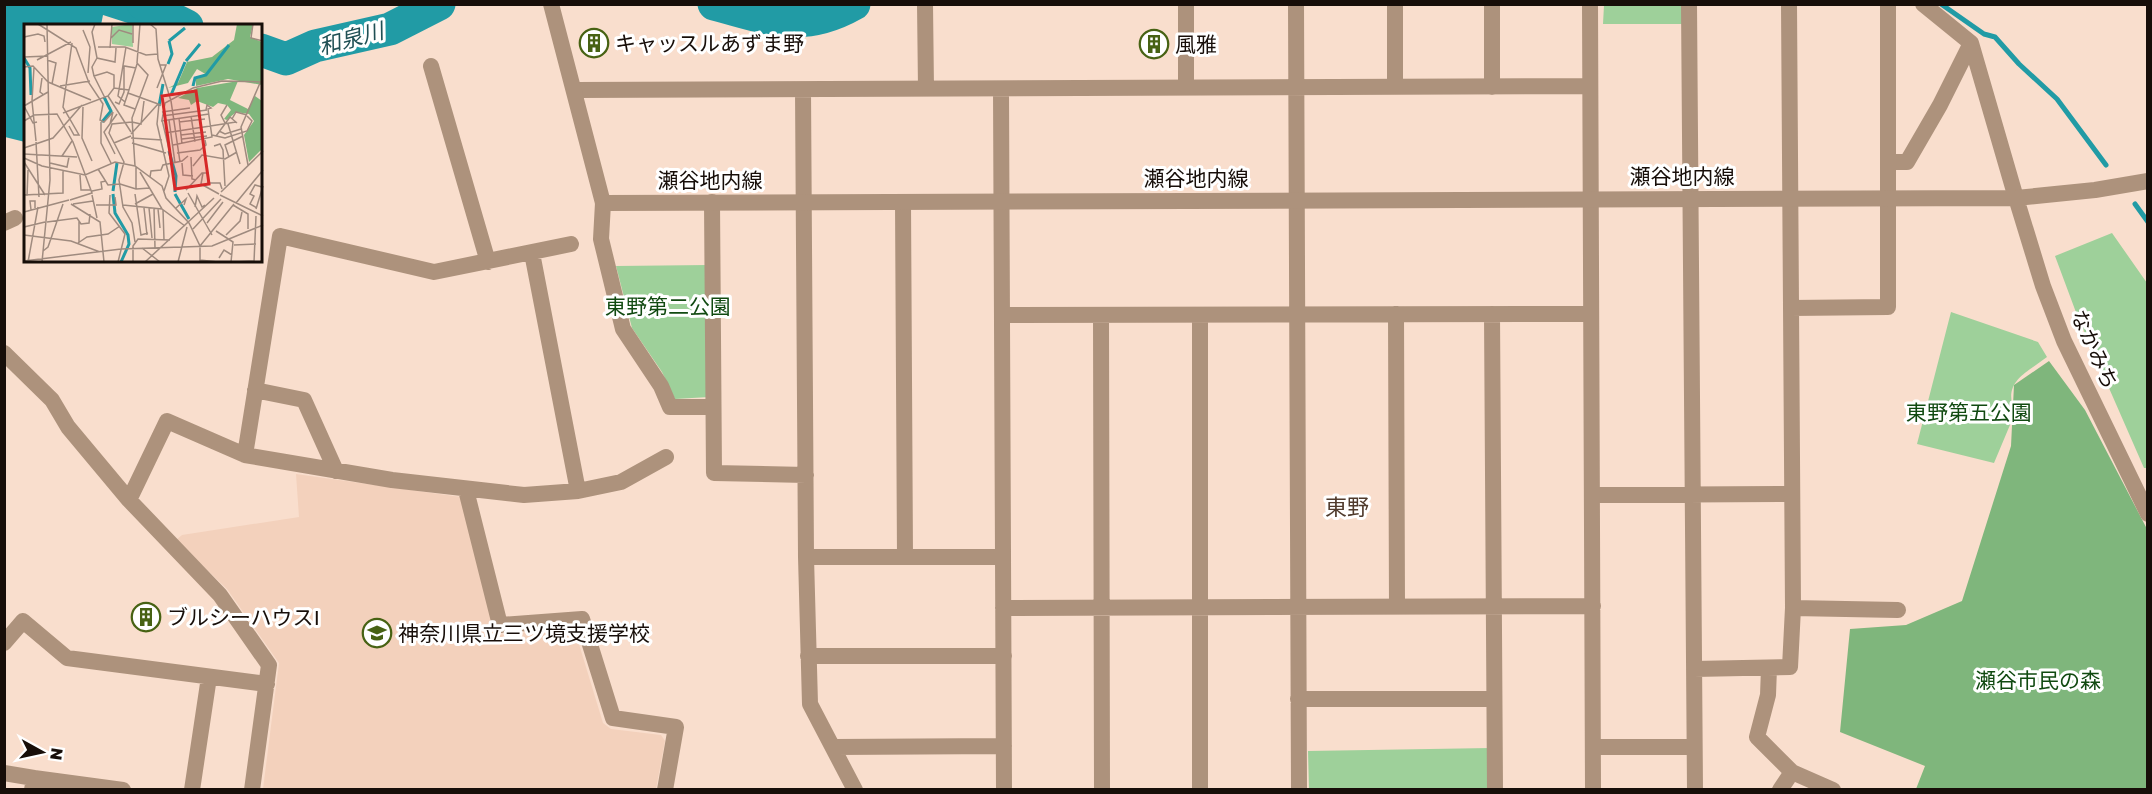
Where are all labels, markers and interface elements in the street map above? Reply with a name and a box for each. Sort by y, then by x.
water label: 和泉川 [316,16,388,60]
inset map [24,24,262,262]
building icon: キャッスルあずま野 [578,27,610,59]
building icon: 風雅 [1138,28,1170,60]
place label: キャッスルあずま野 [615,30,804,56]
place label: 風雅 [1175,31,1217,57]
street label: 瀬谷地内線 [1630,163,1735,189]
street label: 瀬谷地内線 [1144,165,1249,191]
street label: 瀬谷地内線 [658,167,763,193]
park label: 東野第二公園 [605,293,731,319]
street label: なかみち [2066,305,2124,393]
park label: 東野第五公園 [1906,399,2032,425]
district label: 東野 [1325,493,1369,520]
building icon: ブルシーハウスI [130,601,162,633]
place label: ブルシーハウスI [167,604,320,630]
school or university icon: 神奈川県立三ツ境支援学校 [361,617,393,649]
place label: 神奈川県立三ツ境支援学校 [398,620,650,646]
park label: 瀬谷市民の森 [1975,667,2101,693]
north arrow [12,722,72,782]
text: N [46,747,68,762]

